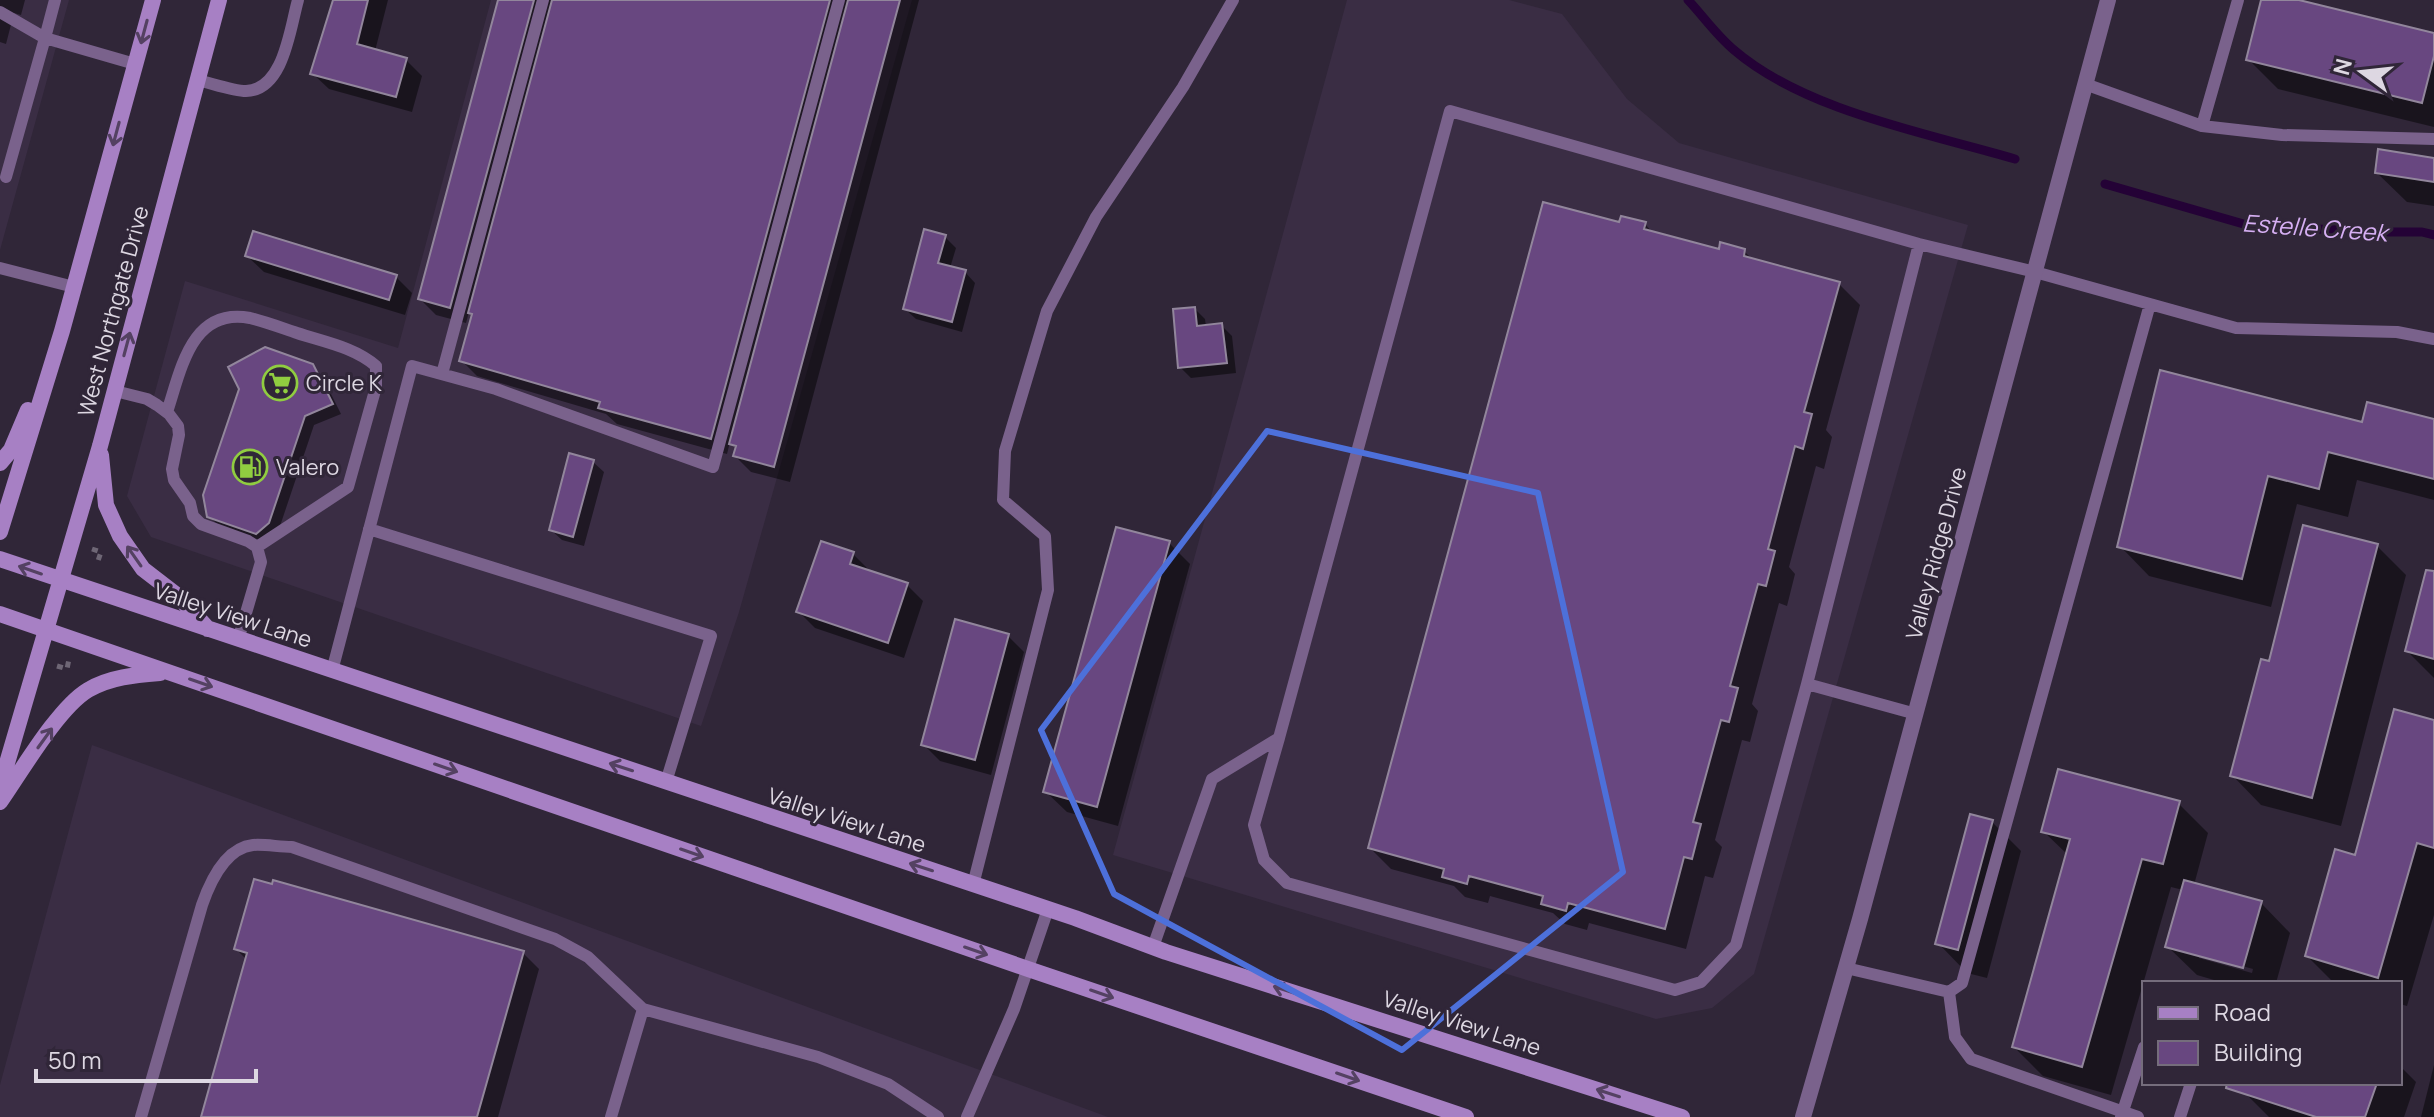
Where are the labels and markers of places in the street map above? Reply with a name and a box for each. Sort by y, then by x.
supermarket icon: Circle K [261,364,299,402]
place label: Circle K [306,368,383,398]
fuel station icon: Valero [231,448,269,486]
place label: Valero [276,452,339,482]

